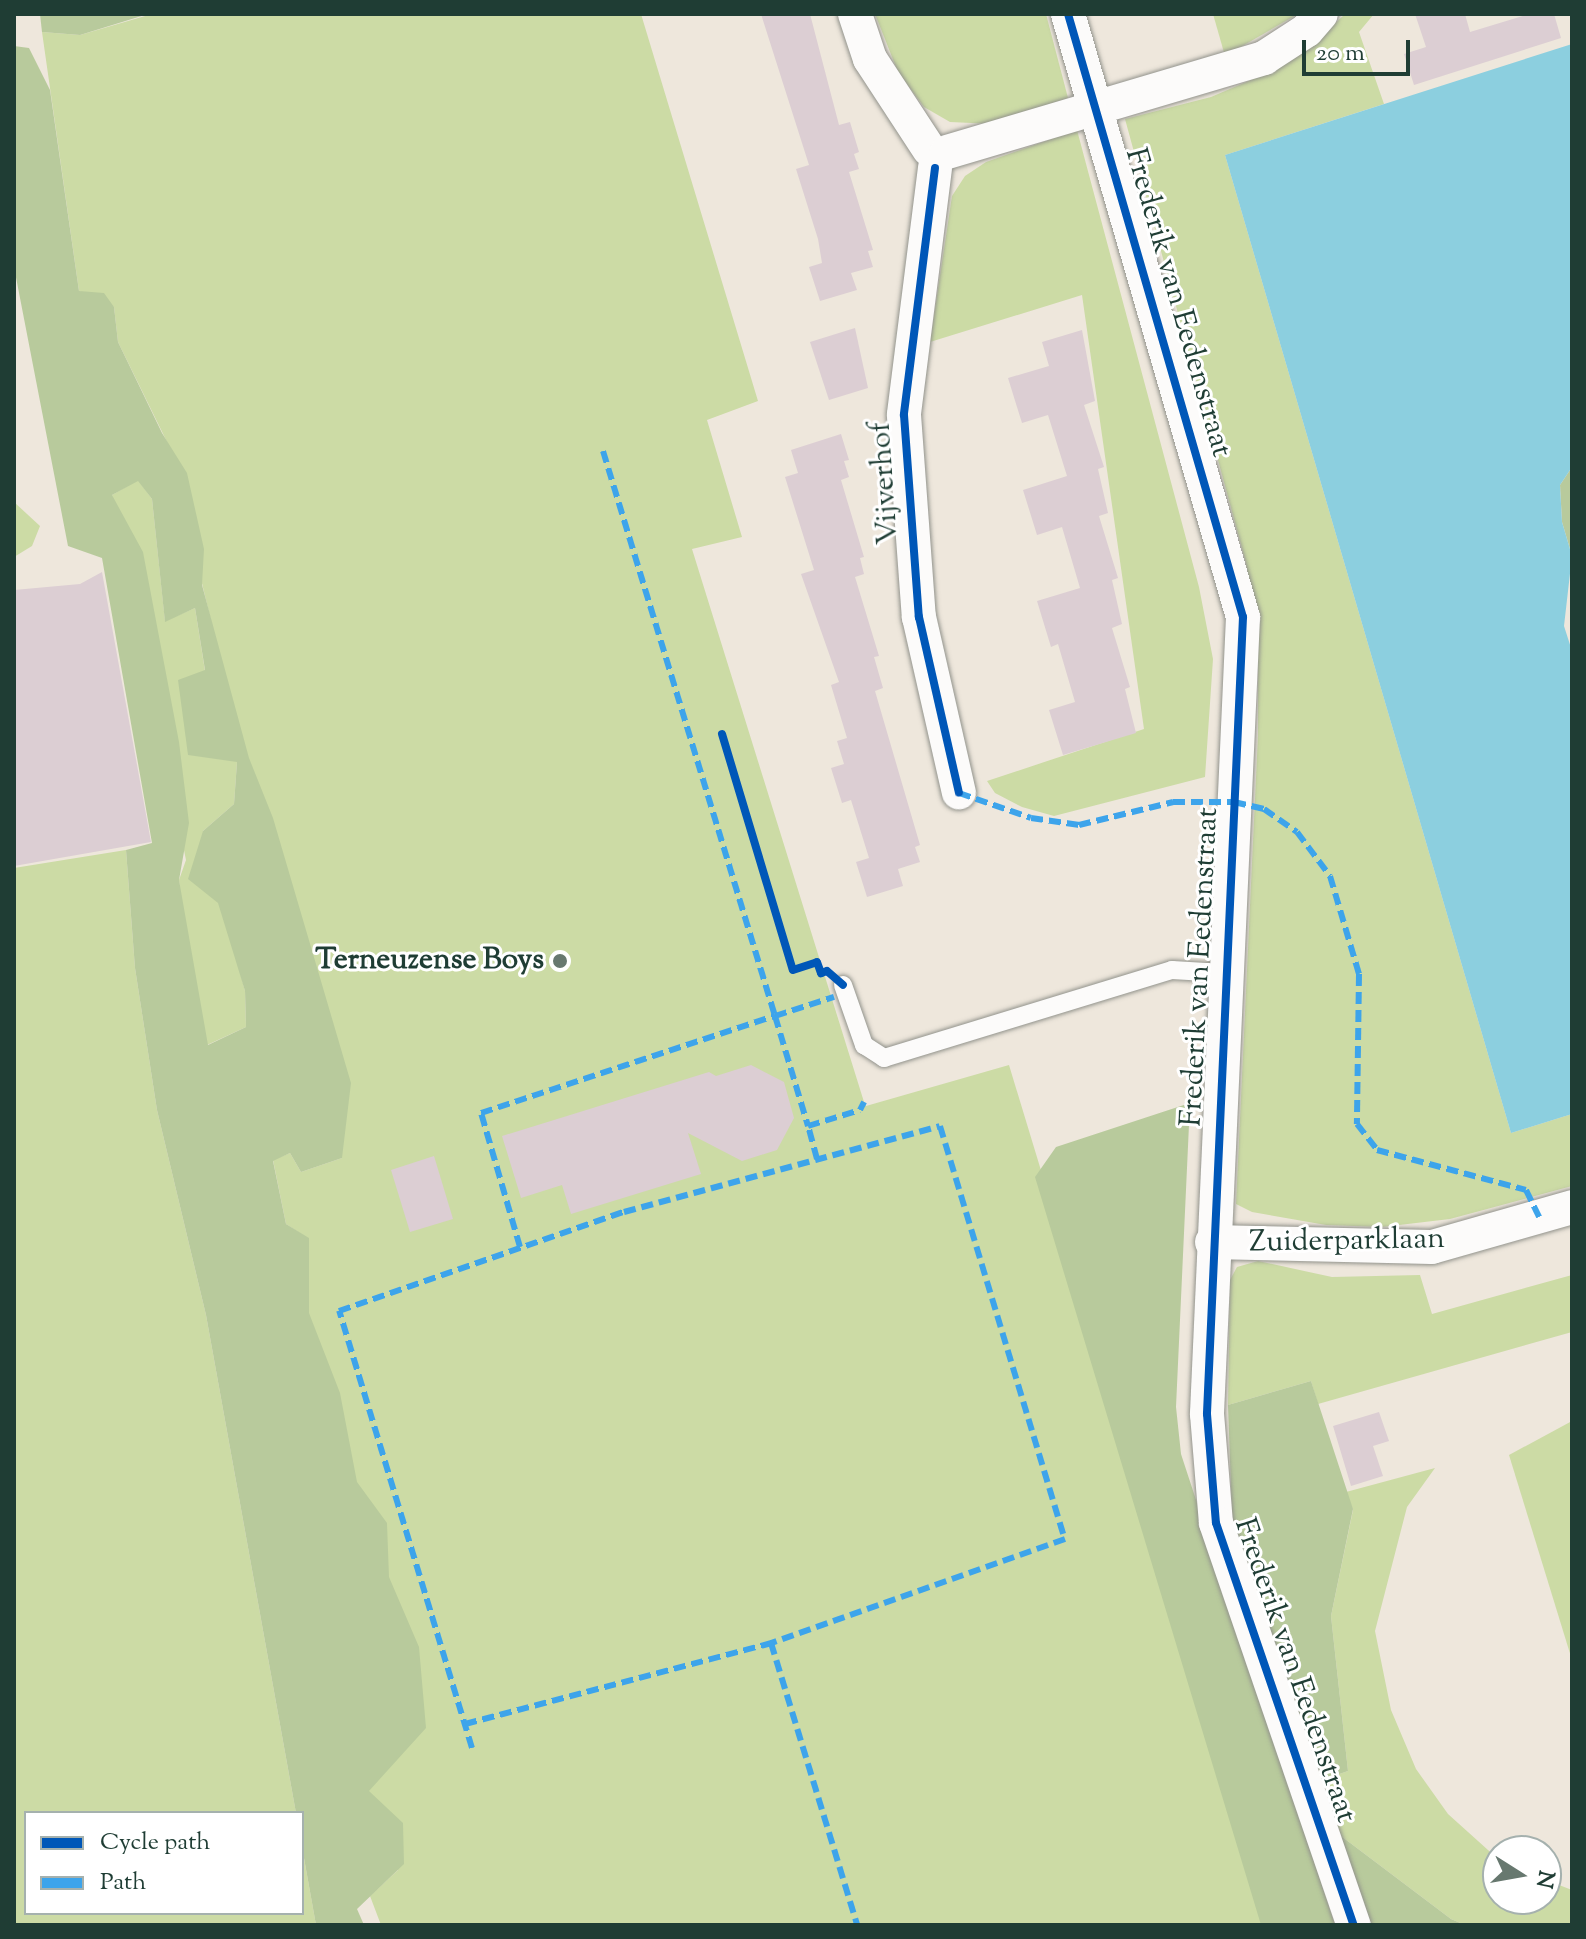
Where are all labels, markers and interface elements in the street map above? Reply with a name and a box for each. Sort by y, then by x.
scale bar [1306,24,1414,74]
text: 20 m [1316,37,1365,71]
street label: Frederik van Eedenstraat [1116,144,1238,462]
street label: Vijverhof [864,420,908,546]
street label: Frederik van Eedenstraat [1175,806,1227,1128]
place label: Terneuzense Boys [315,943,544,979]
marker: Terneuzense Boys [551,952,569,970]
street label: Zuiderparklaan [1249,1222,1445,1262]
street label: Frederik van Eedenstraat [1225,1514,1363,1828]
legend [24,1811,304,1915]
text: Cycle path [100,1826,210,1860]
north arrow [1482,1835,1562,1915]
text: Path [100,1866,146,1900]
text: N [1526,1868,1561,1891]

